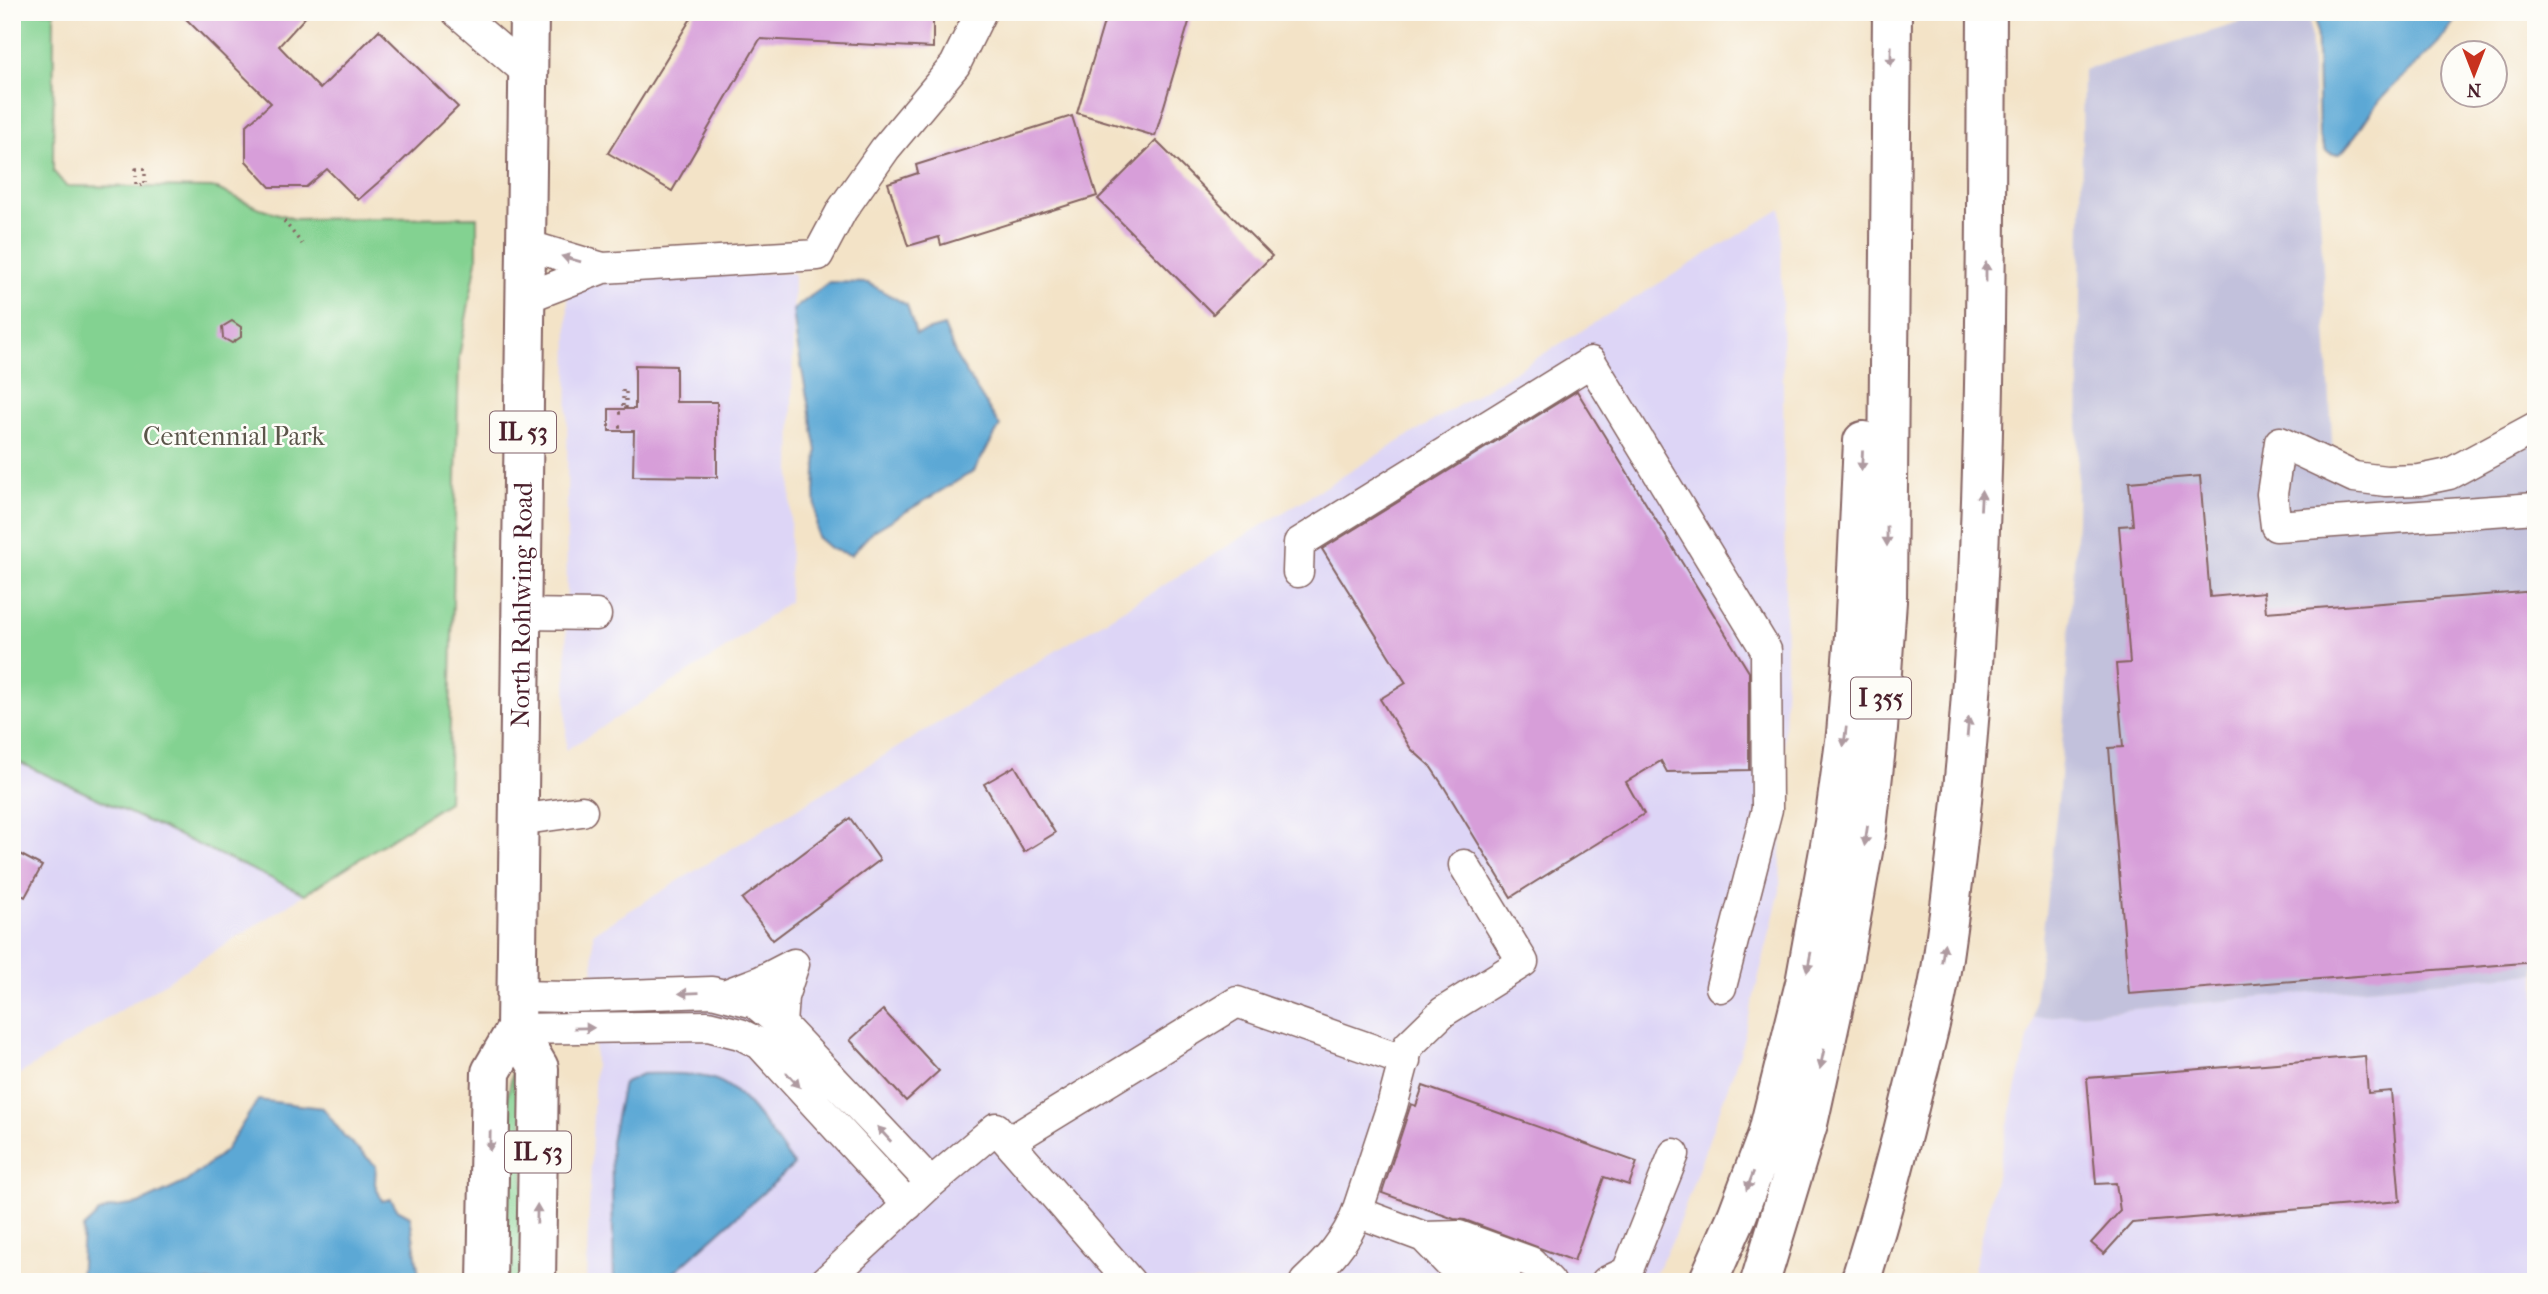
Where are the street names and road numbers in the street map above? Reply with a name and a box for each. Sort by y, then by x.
road number: IL 53 [490,412,556,452]
street label: North Rohlwing Road [504,481,539,728]
road number: I 355 [1851,678,1911,718]
road number: IL 53 [505,1132,571,1172]

